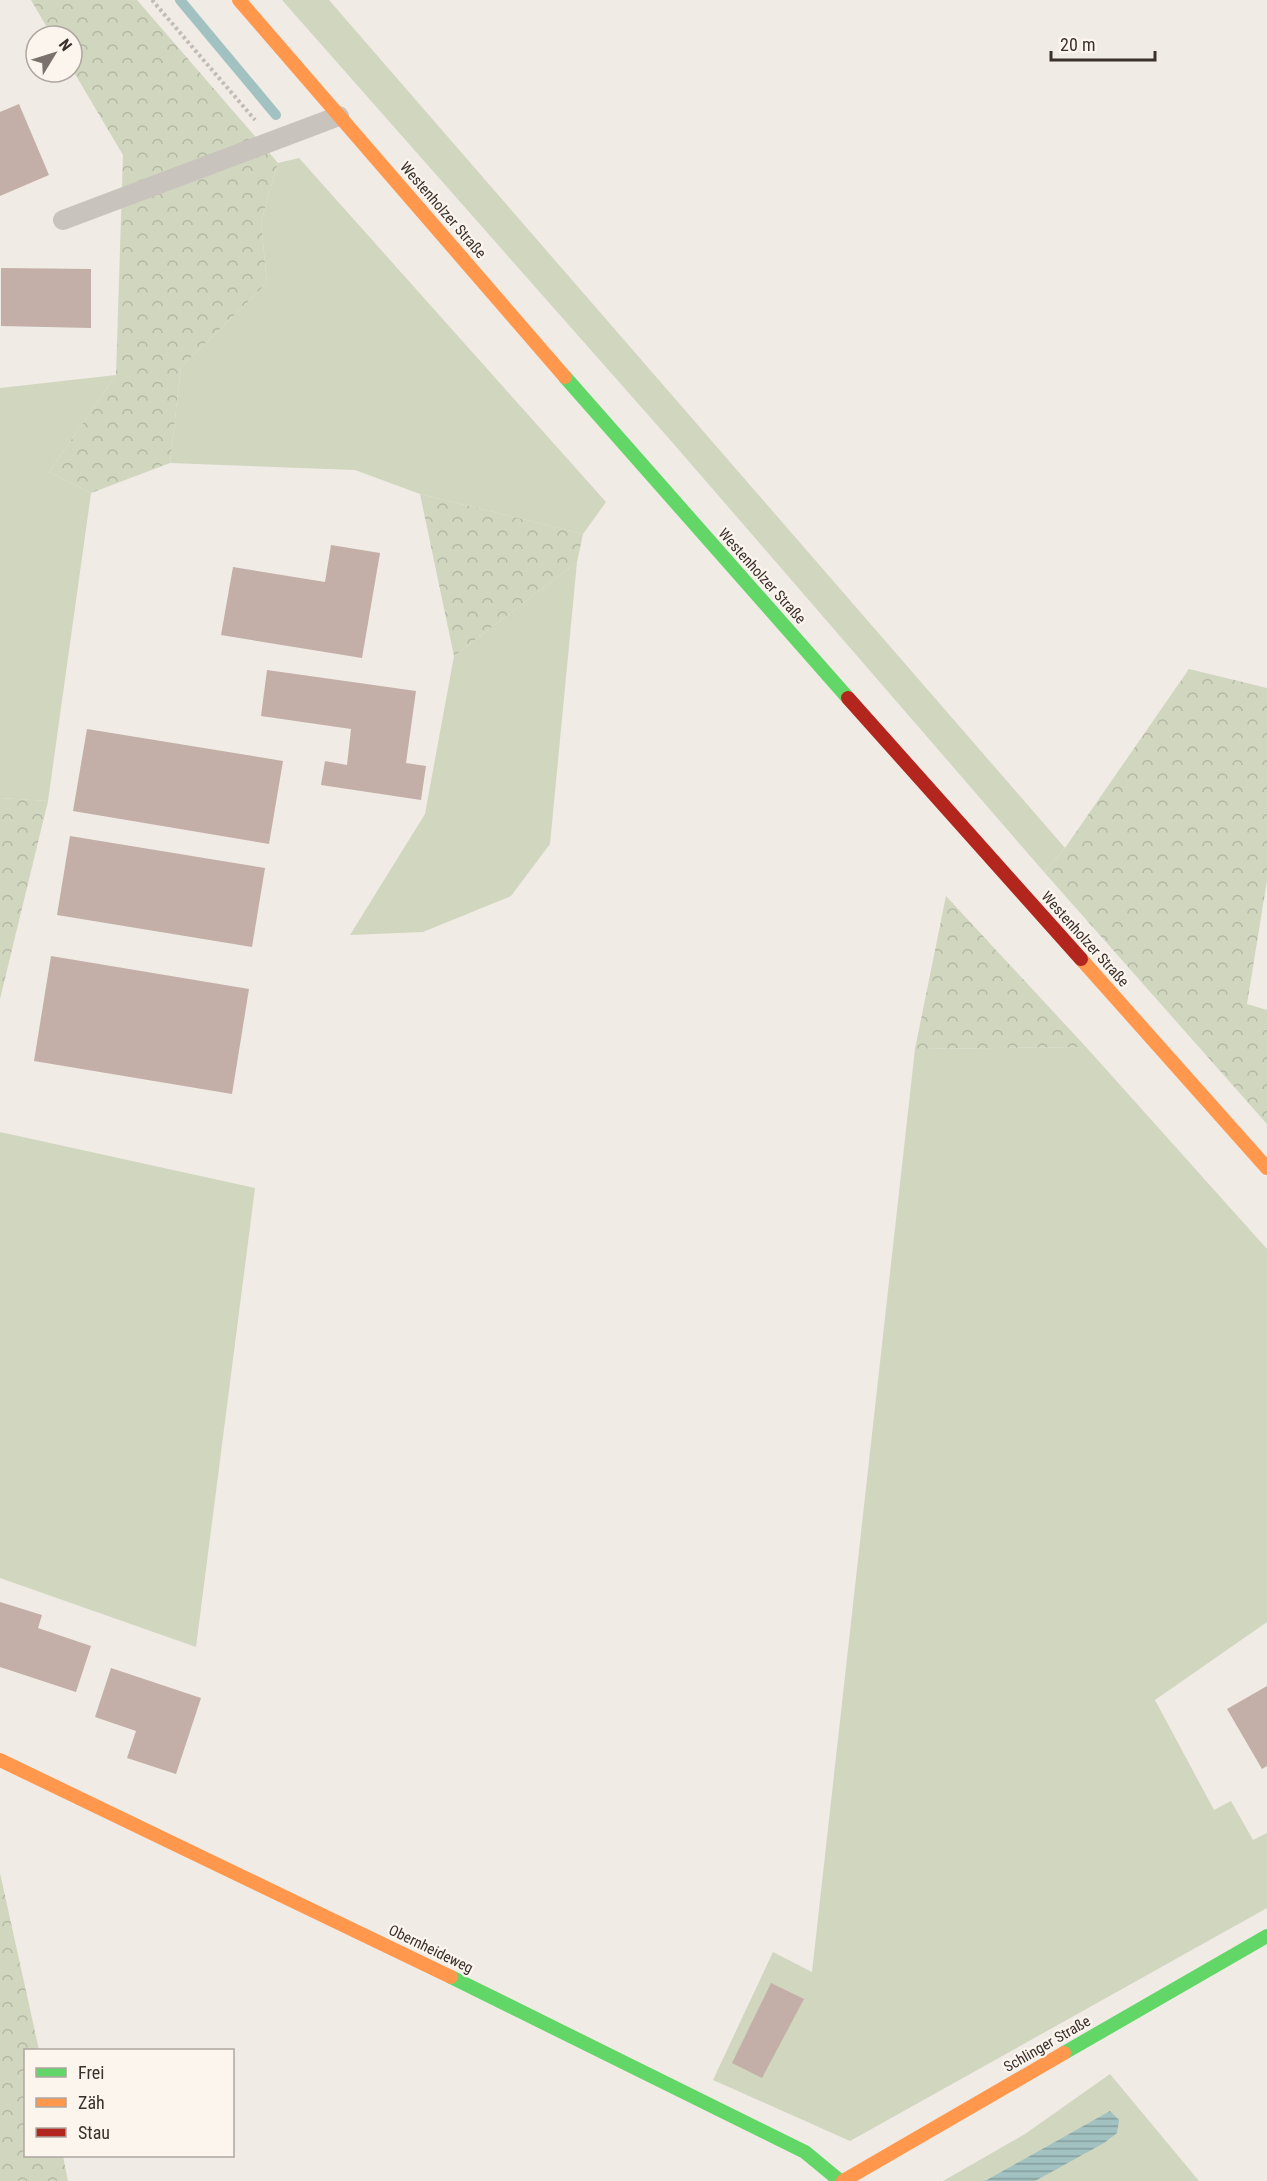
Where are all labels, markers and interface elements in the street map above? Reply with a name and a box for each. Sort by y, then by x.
north arrow [24,24,84,84]
scale bar [1051,24,1154,62]
text: 20 m [1060,34,1095,55]
text: N [55,35,76,55]
street label: Westenholzer Straße [396,158,490,262]
street label: Westenholzer Straße [714,525,810,627]
street label: Westenholzer Straße [1037,888,1133,990]
street label: Obernheideweg [386,1921,476,1977]
street label: Schlinger Straße [1000,2012,1094,2076]
legend [24,2049,234,2157]
text: Frei [78,2062,104,2083]
text: Zäh [78,2092,105,2113]
text: Stau [78,2122,110,2143]

